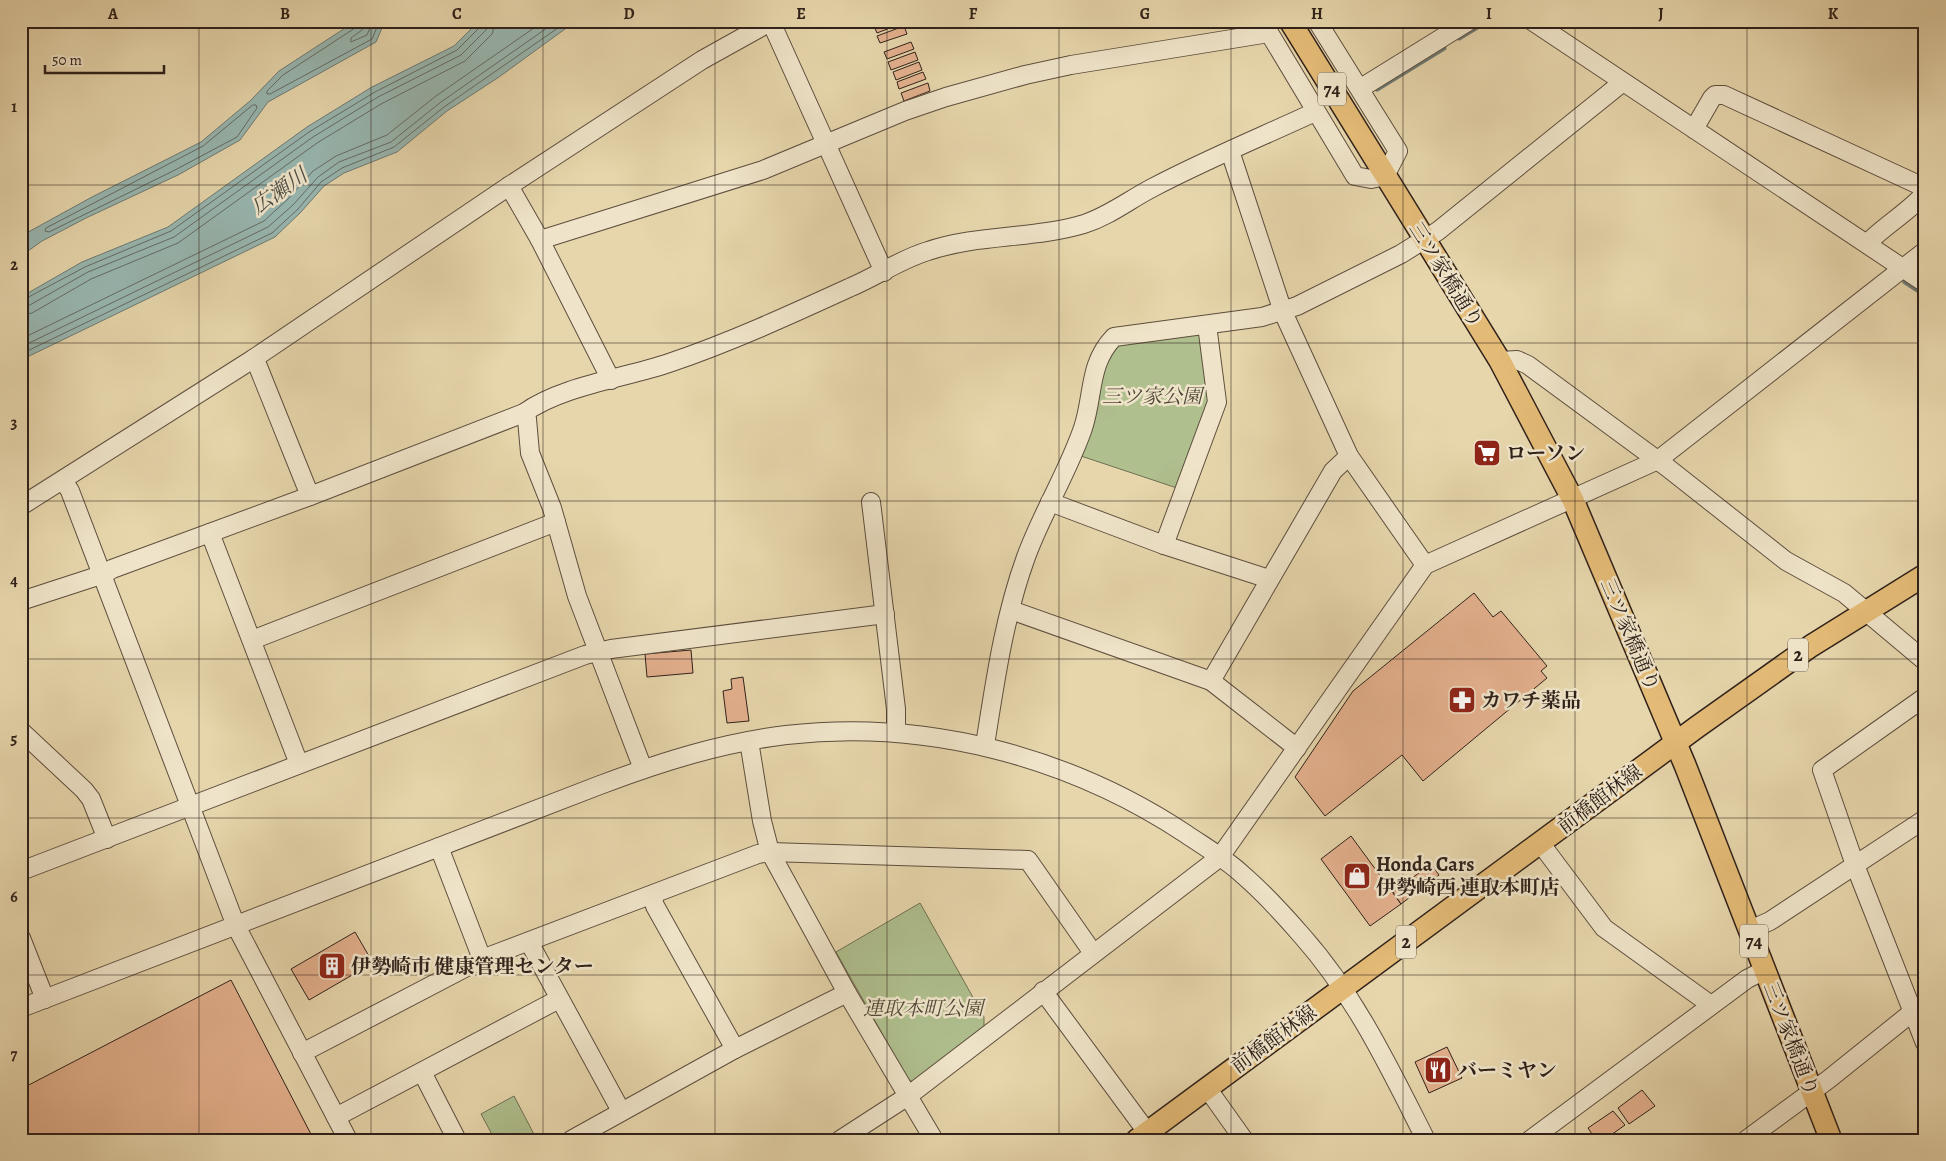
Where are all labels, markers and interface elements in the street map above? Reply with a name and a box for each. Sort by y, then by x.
text: A [107,3,119,25]
text: B [280,3,290,25]
text: C [452,3,462,25]
text: D [623,3,635,25]
text: E [796,3,806,25]
text: F [969,3,978,25]
text: G [1140,3,1150,25]
text: H [1311,3,1323,25]
text: I [1486,3,1492,25]
text: J [1658,3,1664,25]
text: K [1828,3,1839,25]
scale bar [45,42,164,74]
text: 50 m [52,50,82,70]
road number: 74 [1318,72,1346,106]
text: 1 [11,96,17,118]
water label: 広瀬川 [245,160,314,221]
street label: 三ツ家橋通り [1403,217,1489,333]
text: 2 [10,254,18,276]
park label: 三ツ家公園 [1102,383,1205,410]
text: 3 [11,412,18,434]
supermarket icon: ローソン [1472,438,1502,468]
place label: ローソン [1506,440,1585,467]
text: 4 [10,570,18,592]
street label: 三ツ家橋通り [1594,574,1666,696]
road number: 2 [1788,638,1808,672]
pharmacy icon: カワチ薬品 [1447,685,1477,715]
place label: カワチ薬品 [1481,687,1581,714]
text: 5 [11,728,18,750]
street label: 前橋館林線 [1552,758,1648,840]
place label: Honda Cars 伊勢崎西 連取本町店 [1376,851,1559,901]
shop icon: Honda Cars 伊勢崎西 連取本町店 [1342,861,1372,891]
text: 6 [10,886,18,908]
road number: 74 [1740,924,1768,958]
road number: 2 [1396,926,1416,959]
building icon: 伊勢崎市 健康管理センター [317,951,347,981]
place label: 伊勢崎市 健康管理センター [351,953,594,980]
street label: 三ツ家橋通り [1757,978,1825,1100]
park label: 連取本町公園 [863,995,986,1022]
street label: 前橋館林線 [1226,999,1322,1079]
text: 7 [11,1044,18,1066]
restaurant icon: バーミヤン [1423,1055,1453,1085]
place label: バーミヤン [1457,1057,1557,1084]

